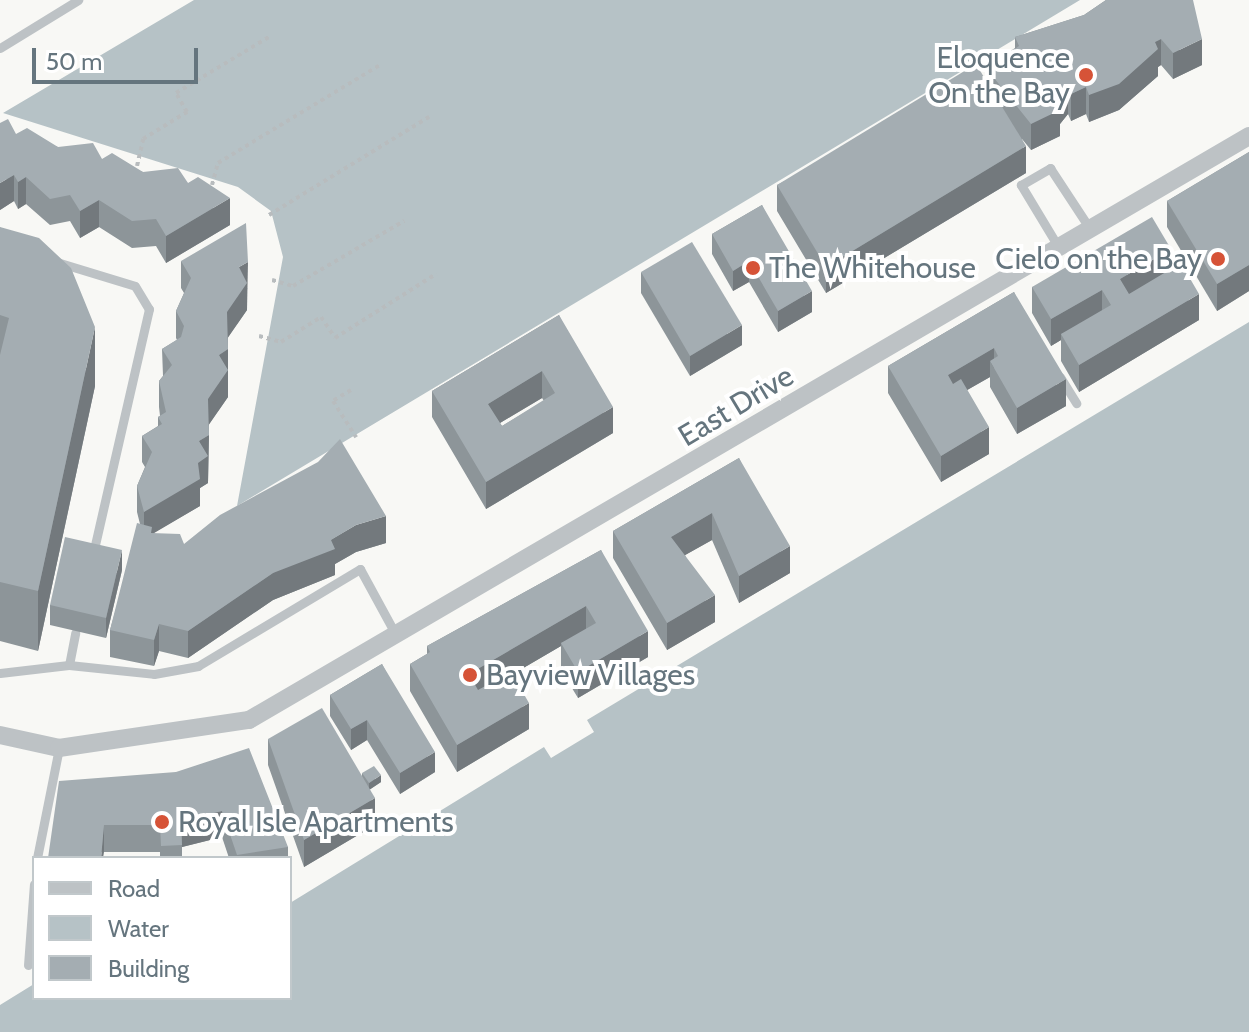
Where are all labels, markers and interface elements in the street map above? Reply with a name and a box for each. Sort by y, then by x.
scale bar [36,32,202,82]
place label: Eloquence On the Bay [928,40,1070,110]
text: 50 m [46,47,102,76]
marker: Eloquence On the Bay [1077,66,1095,84]
place label: Cielo on the Bay [995,241,1202,277]
place label: The Whitehouse [769,250,976,286]
marker: Cielo on the Bay [1209,250,1227,268]
marker: The Whitehouse [744,259,762,277]
street label: East Drive [672,358,800,454]
place label: Bayview Villages [486,657,695,693]
marker: Bayview Villages [461,666,479,684]
place label: Royal Isle Apartments [178,804,454,840]
marker: Royal Isle Apartments [153,813,171,831]
legend [32,856,292,1000]
text: Road [108,874,160,903]
text: Water [108,914,169,943]
text: Building [108,954,189,983]

